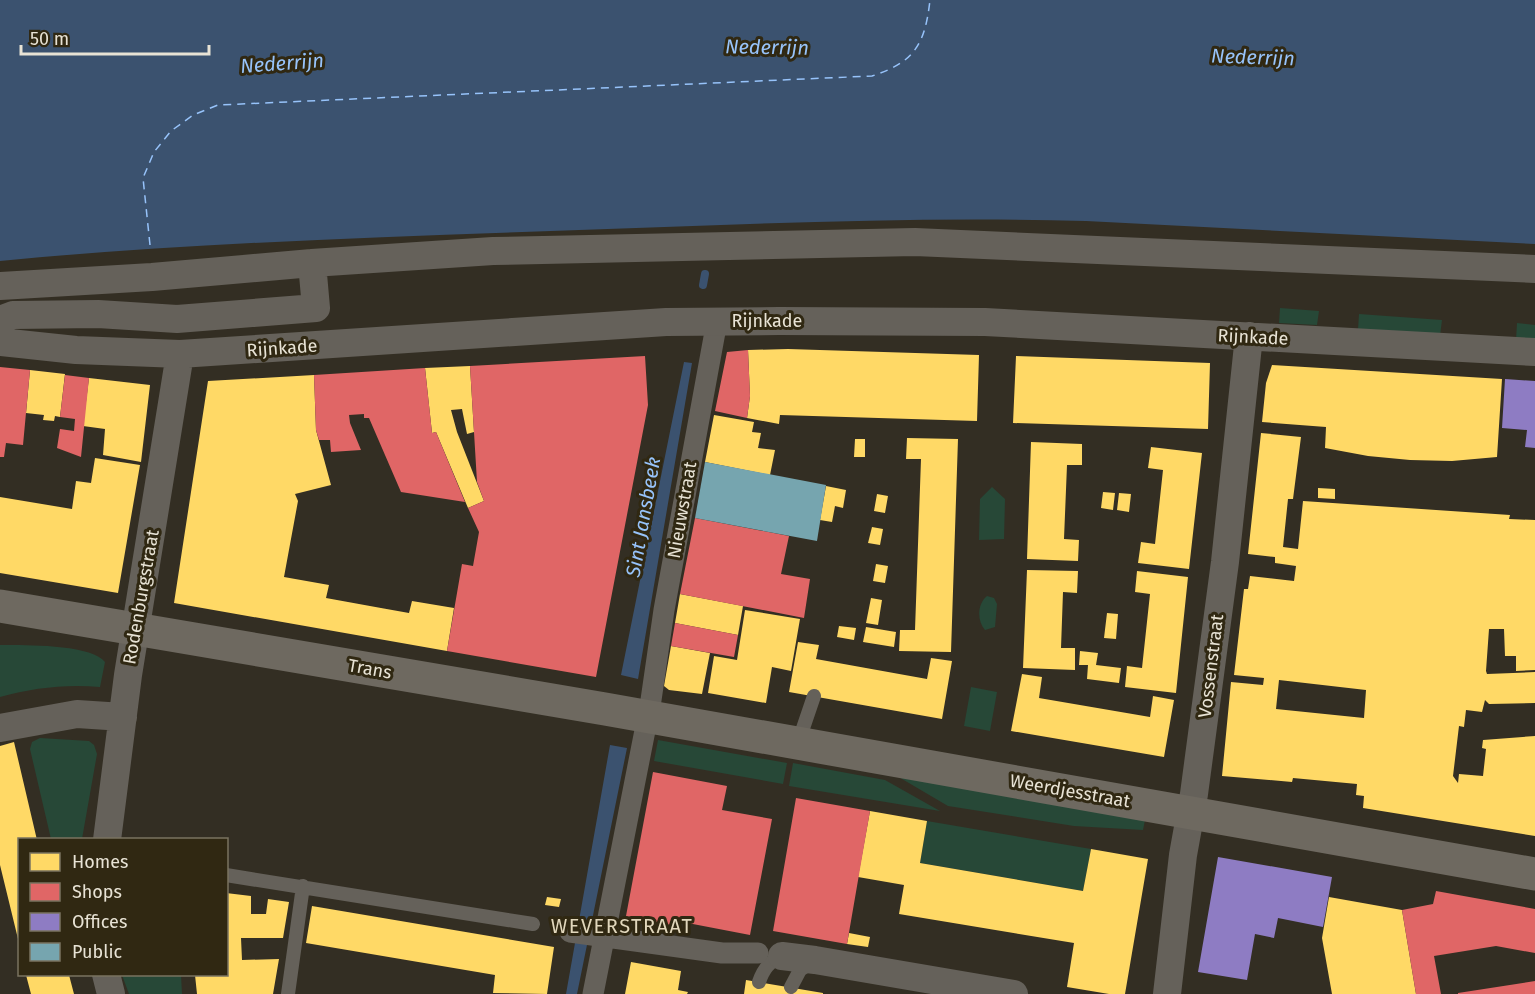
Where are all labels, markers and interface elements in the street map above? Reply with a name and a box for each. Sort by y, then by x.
scale bar [21,18,208,56]
text: 50 m [30,28,69,50]
water label: Nederrijn [725,34,809,60]
water label: Nederrijn [1211,44,1295,70]
water label: Nederrijn [239,48,325,78]
street label: Rijnkade [732,310,802,332]
street label: Rijnkade [1217,324,1289,350]
street label: Rijnkade [246,335,318,361]
water label: Sint Jansbeek [620,455,665,580]
street label: Nieuwstraat [663,459,701,560]
street label: Rodenburgstraat [118,527,164,666]
street label: Vossenstraat [1194,612,1228,719]
street label: Trans [347,654,393,684]
street label: Weerdjesstraat [1008,770,1132,812]
legend [18,838,228,976]
text: Homes [72,851,128,873]
text: Shops [72,881,122,903]
text: Offices [72,911,127,933]
district label: WEVERSTRAAT [551,914,693,938]
text: Public [72,941,122,963]

